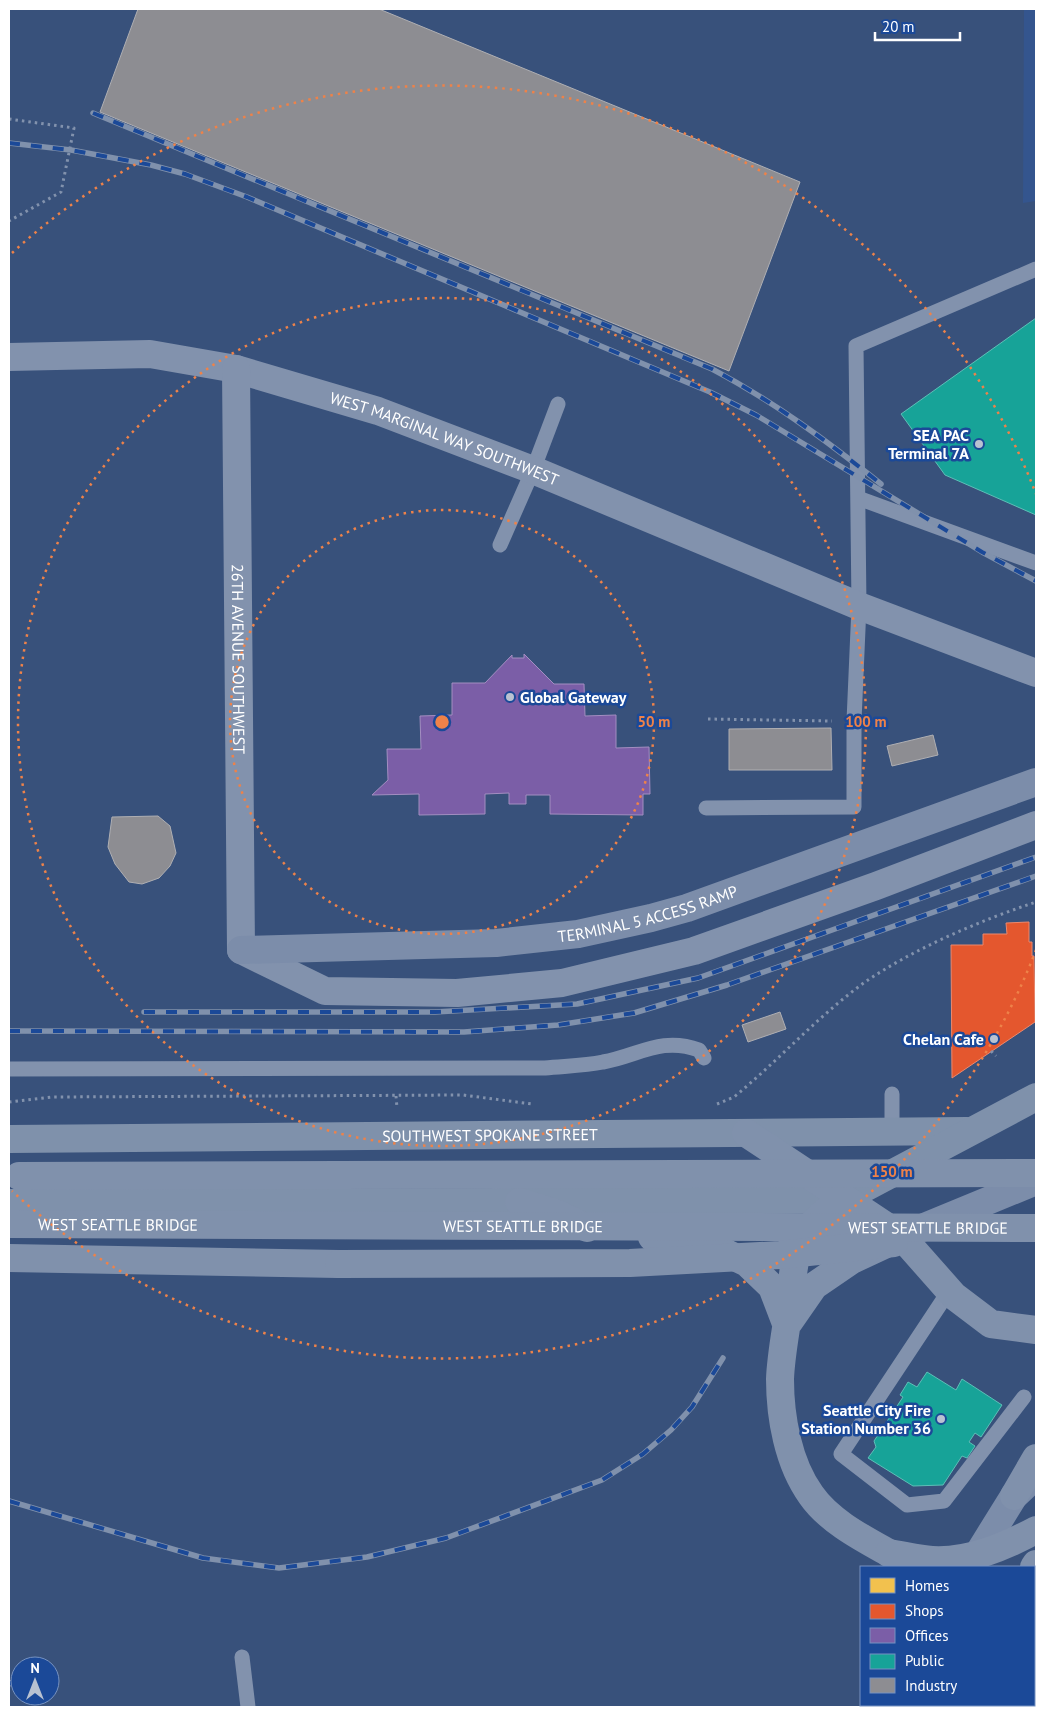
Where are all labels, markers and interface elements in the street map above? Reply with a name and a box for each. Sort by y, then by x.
scale bar [875,10,960,42]
text: 20 m [882,17,915,36]
street label: WEST MARGINAL WAY SOUTHWEST [328,387,562,490]
place label: SEA PAC Terminal 7A [888,425,969,463]
marker: SEA PAC Terminal 7A [973,438,985,450]
street label: 26TH AVENUE SOUTHWEST [228,564,249,754]
place label: Global Gateway [520,687,627,707]
marker: Global Gateway [504,691,516,703]
text: 50 m [638,712,670,731]
text: 100 m [845,712,887,731]
centre of rings [433,713,451,731]
street label: TERMINAL 5 ACCESS RAMP [557,881,740,946]
place label: Chelan Cafe [903,1029,984,1049]
marker: Chelan Cafe [988,1033,1000,1045]
street label: SOUTHWEST SPOKANE STREET [382,1124,598,1146]
text: 150 m [871,1162,913,1181]
street label: WEST SEATTLE BRIDGE [38,1214,198,1235]
street label: WEST SEATTLE BRIDGE [443,1216,603,1236]
street label: WEST SEATTLE BRIDGE [848,1217,1008,1238]
place label: Seattle City Fire Station Number 36 [801,1400,931,1438]
marker: Seattle City Fire Station Number 36 [935,1413,947,1425]
legend [860,1566,1035,1706]
text: Homes [905,1576,949,1595]
text: Shops [905,1601,944,1620]
text: Offices [905,1626,949,1645]
text: Public [905,1651,944,1670]
north arrow [10,1656,60,1706]
text: N [30,1659,40,1677]
text: Industry [905,1676,957,1695]

